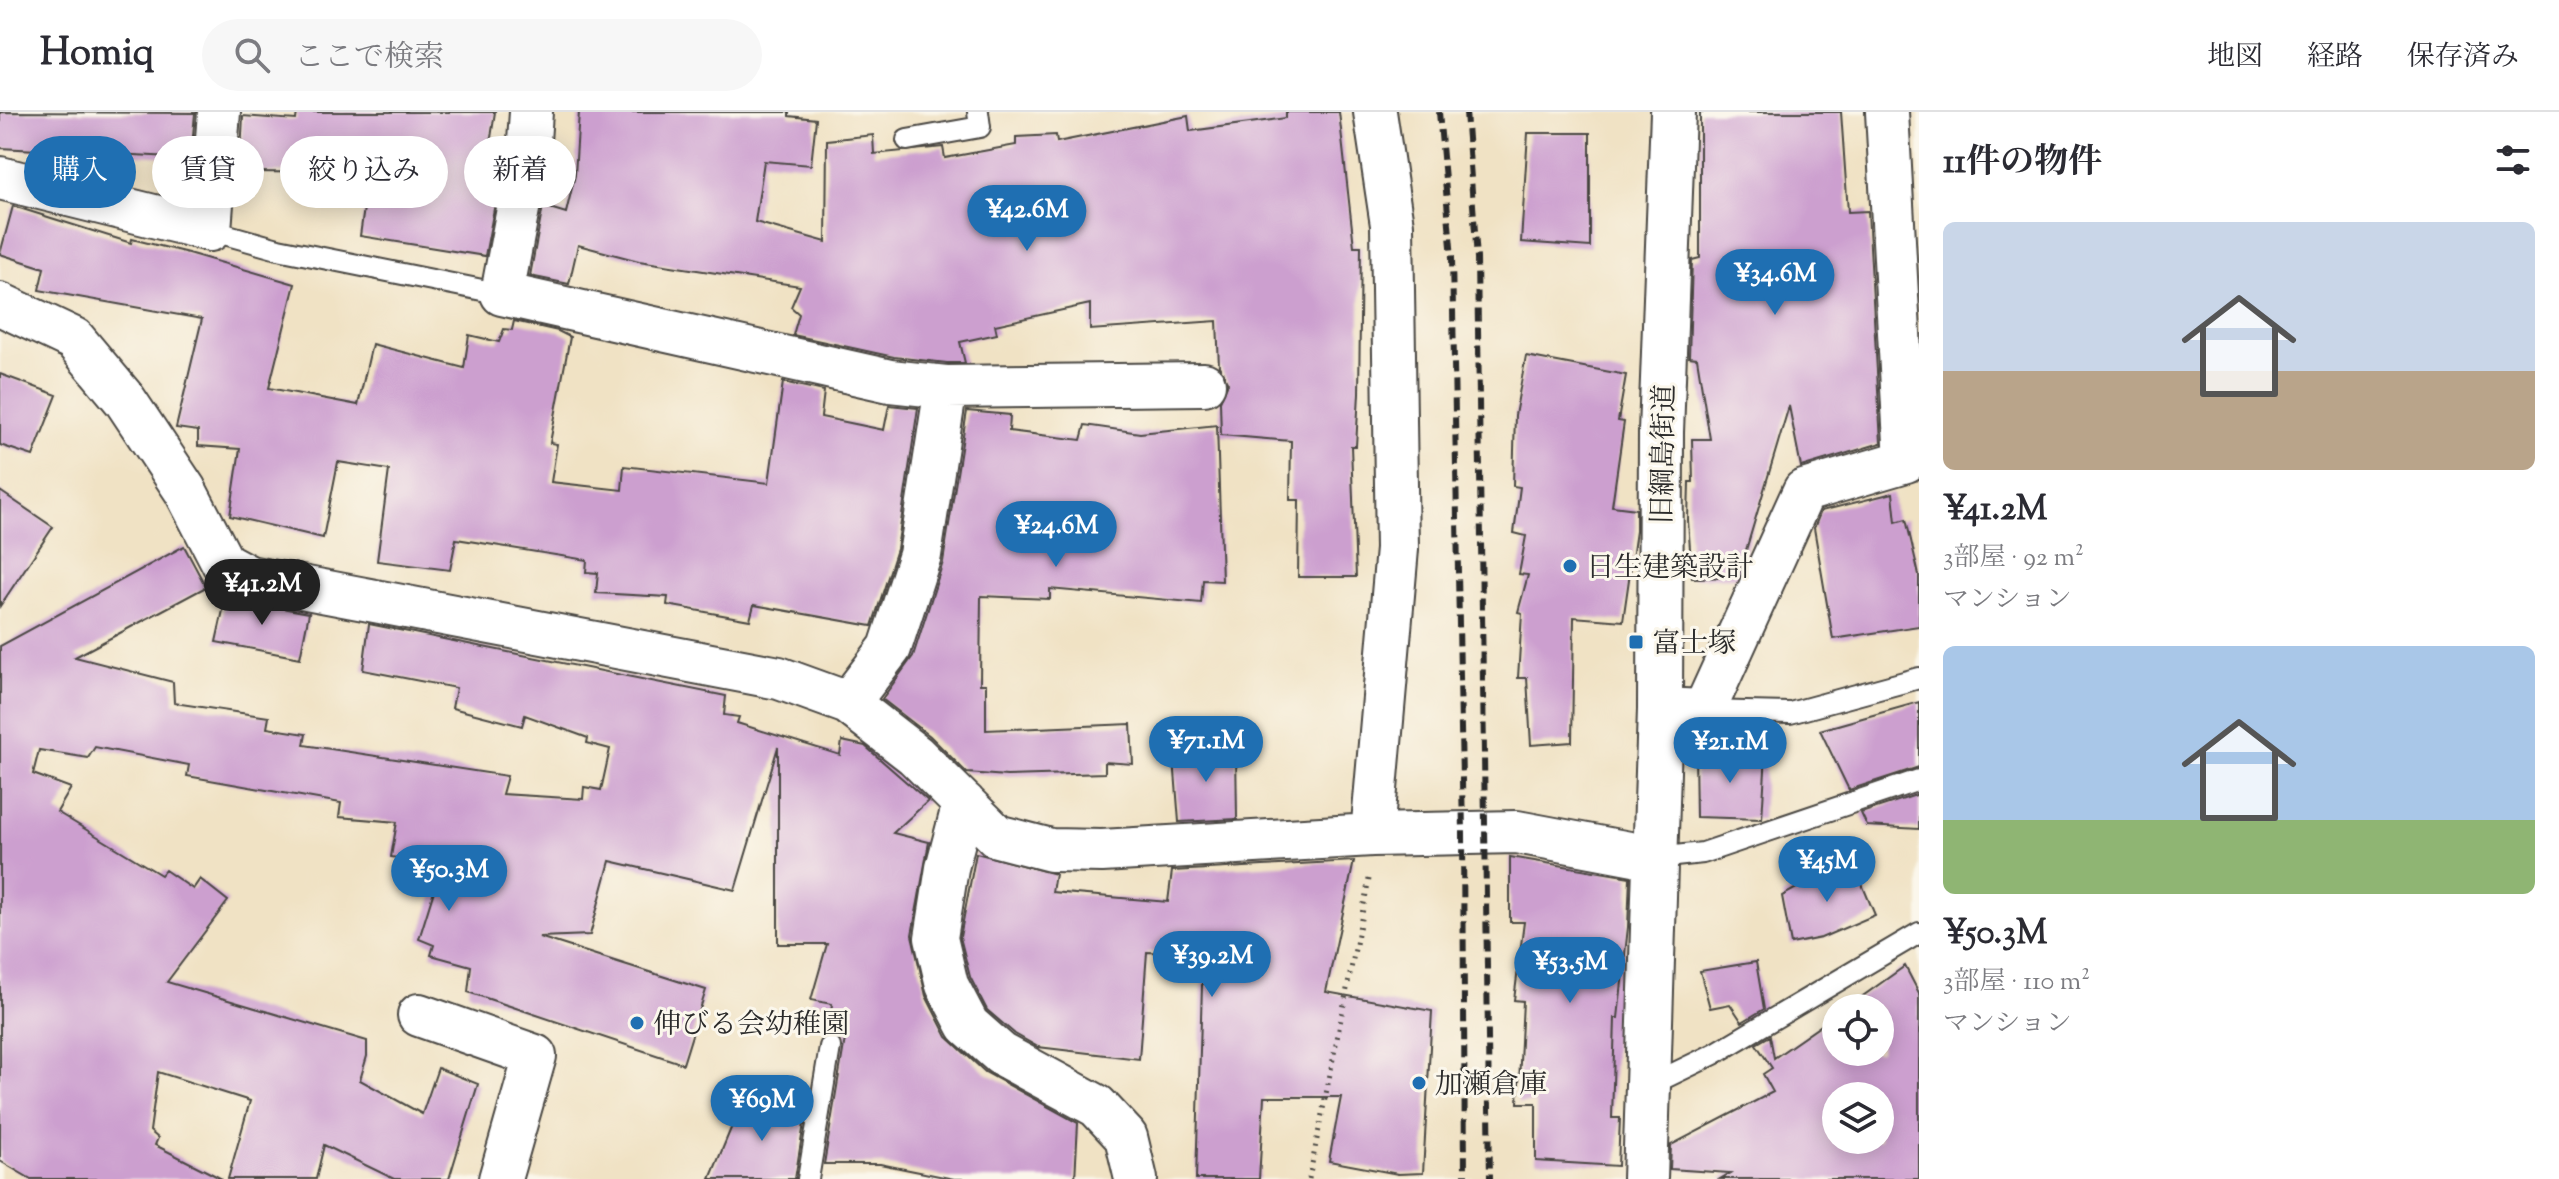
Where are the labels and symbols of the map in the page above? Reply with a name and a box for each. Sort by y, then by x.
pin: ¥42.6M [962,185,1092,253]
pin: ¥34.6M [1710,249,1840,317]
street label: 旧綱島街道 [1644,384,1686,524]
pin: ¥24.6M [991,501,1121,569]
place label: 日生建築設計 [1586,549,1754,589]
marker: 日生建築設計 [1561,557,1579,575]
pin: ¥41.2M [197,559,327,627]
place label: 富士塚 [1652,625,1736,665]
marker: 富士塚 [1627,633,1645,651]
pin: ¥71.1M [1141,716,1271,784]
pin: ¥21.1M [1665,717,1795,785]
pin: ¥45M [1780,836,1874,904]
pin: ¥50.3M [384,845,514,913]
pin: ¥39.2M [1147,931,1277,999]
pin: ¥53.5M [1505,937,1635,1005]
place label: 伸びる会幼稚園 [653,1006,849,1046]
marker: 伸びる会幼稚園 [628,1014,646,1032]
place label: 加瀬倉庫 [1435,1066,1547,1106]
marker: 加瀬倉庫 [1410,1074,1428,1092]
pin: ¥69M [715,1075,809,1143]

